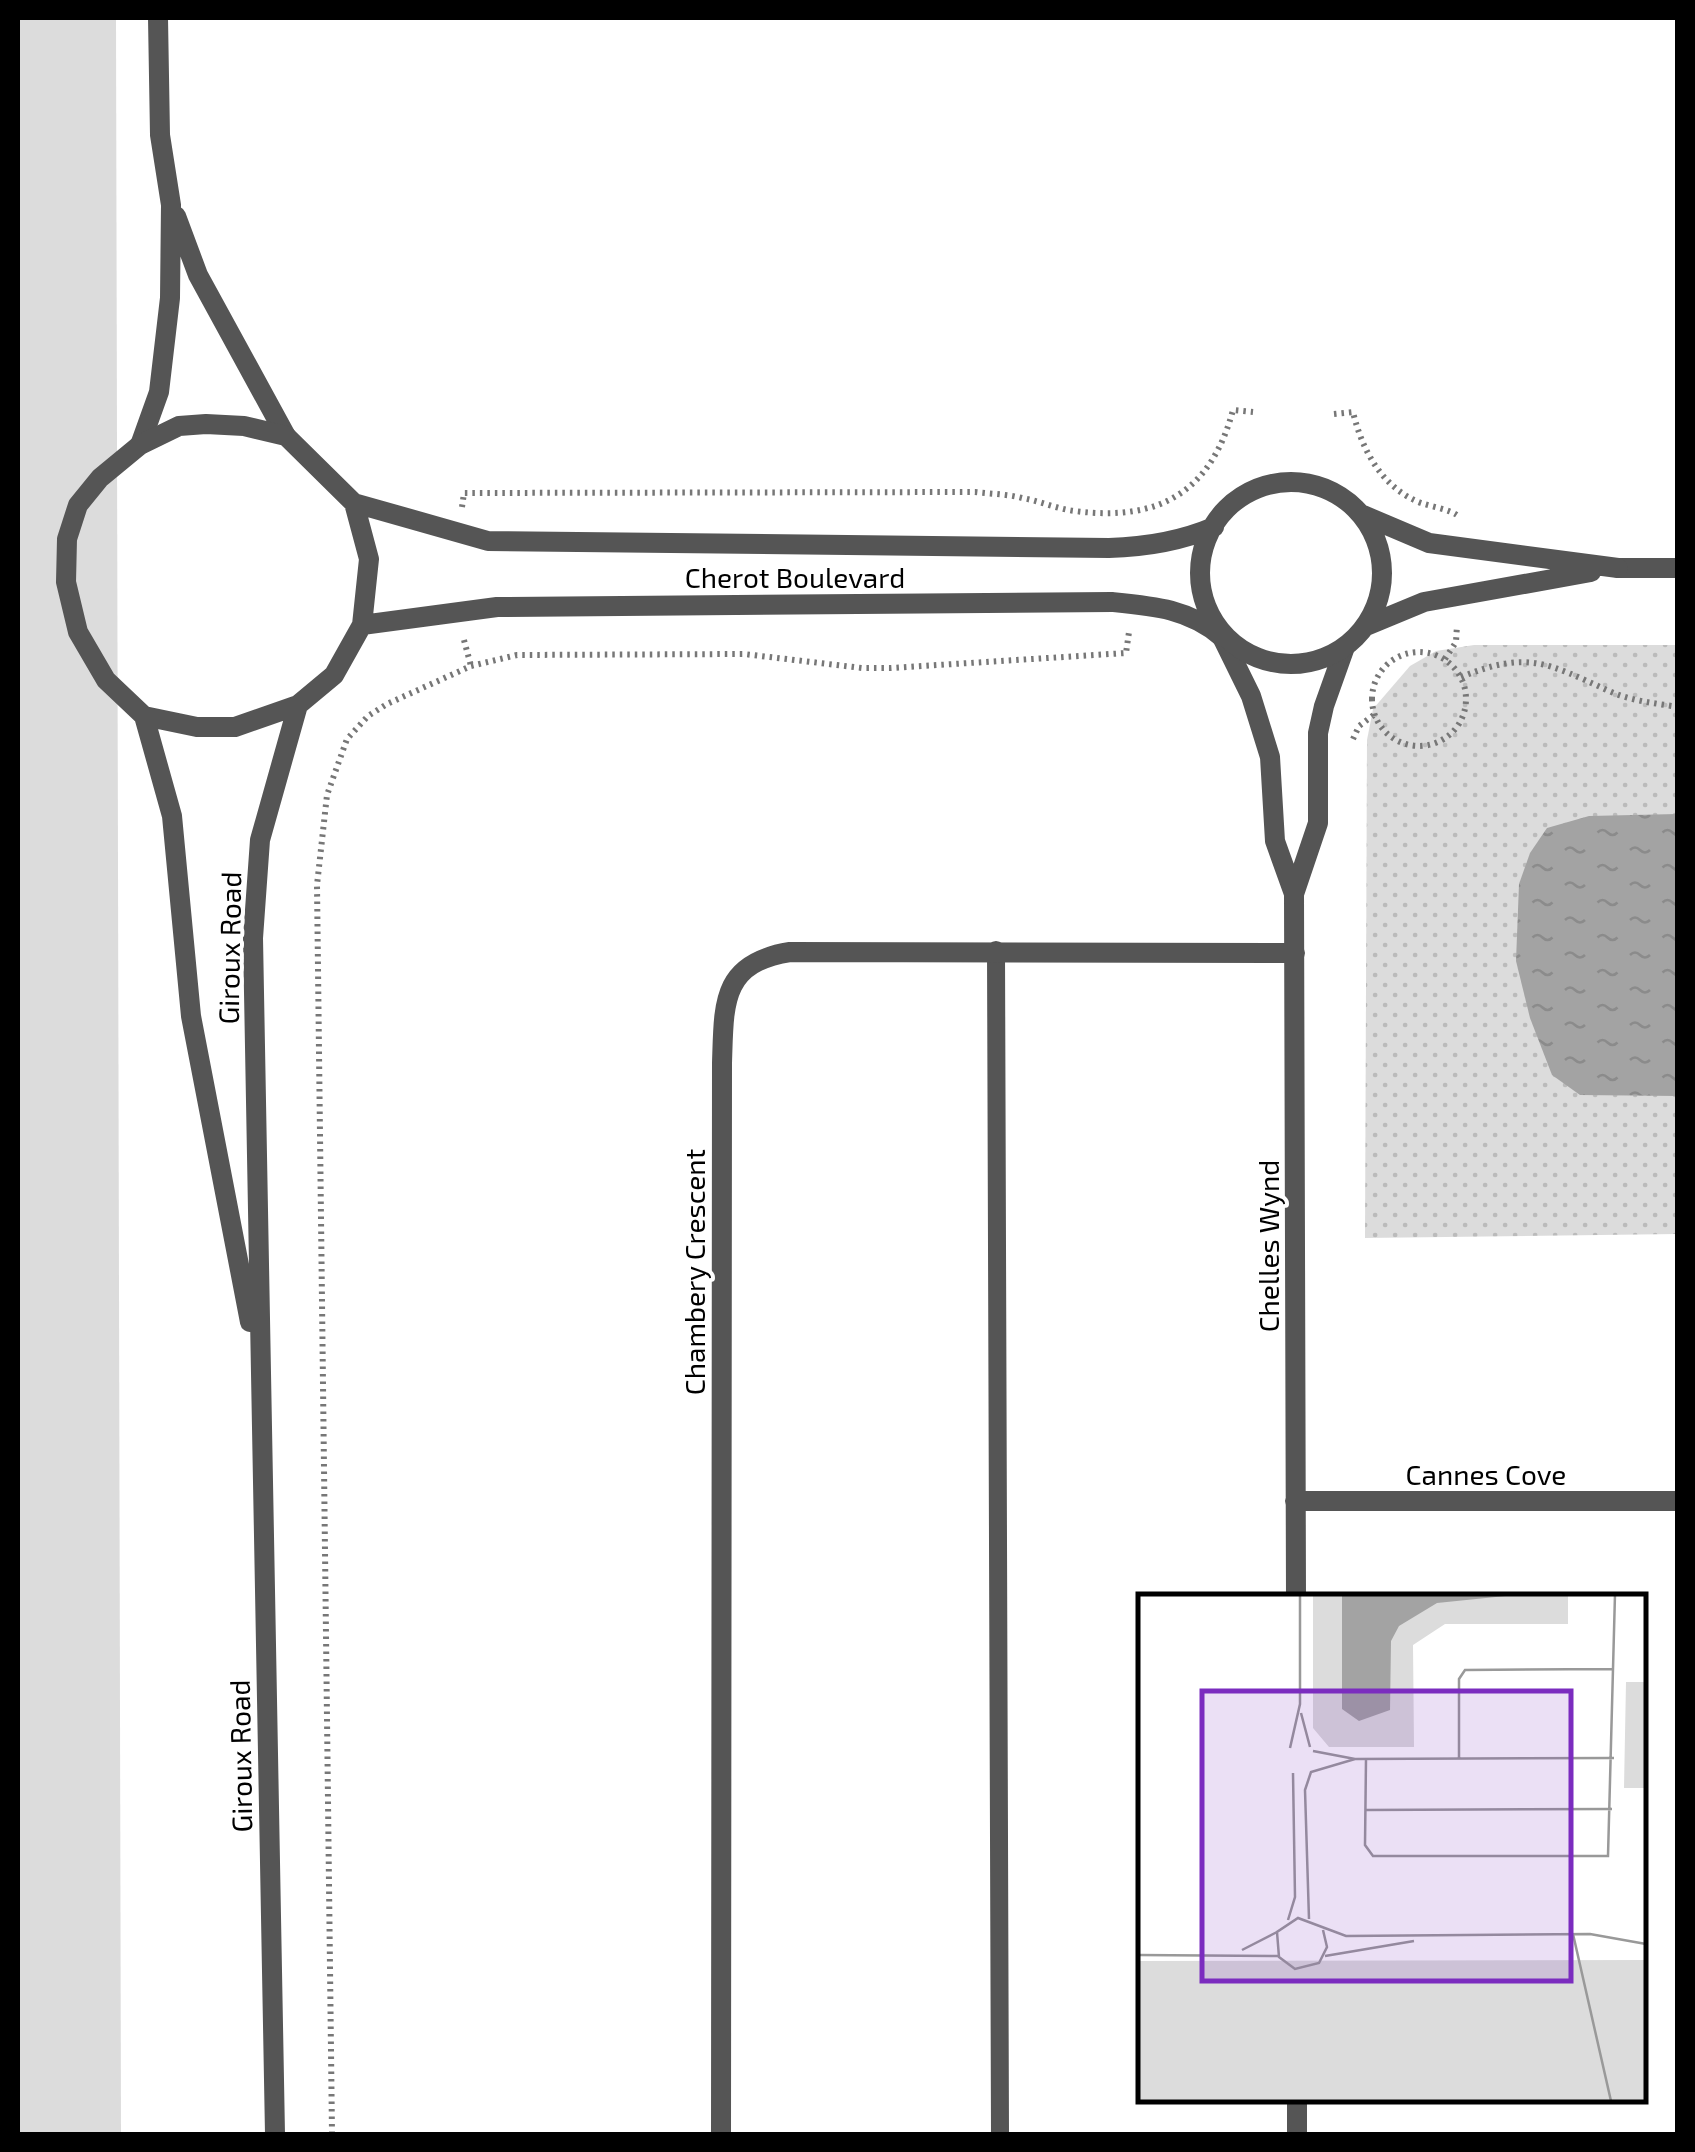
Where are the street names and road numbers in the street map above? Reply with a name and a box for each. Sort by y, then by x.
street label: Cherot Boulevard [685,560,905,594]
street label: Giroux Road [211,871,247,1025]
street label: Chambery Crescent [677,1149,711,1395]
street label: Chelles Wynd [1251,1160,1285,1332]
street label: Cannes Cove [1406,1457,1566,1491]
street label: Giroux Road [222,1679,258,1833]

